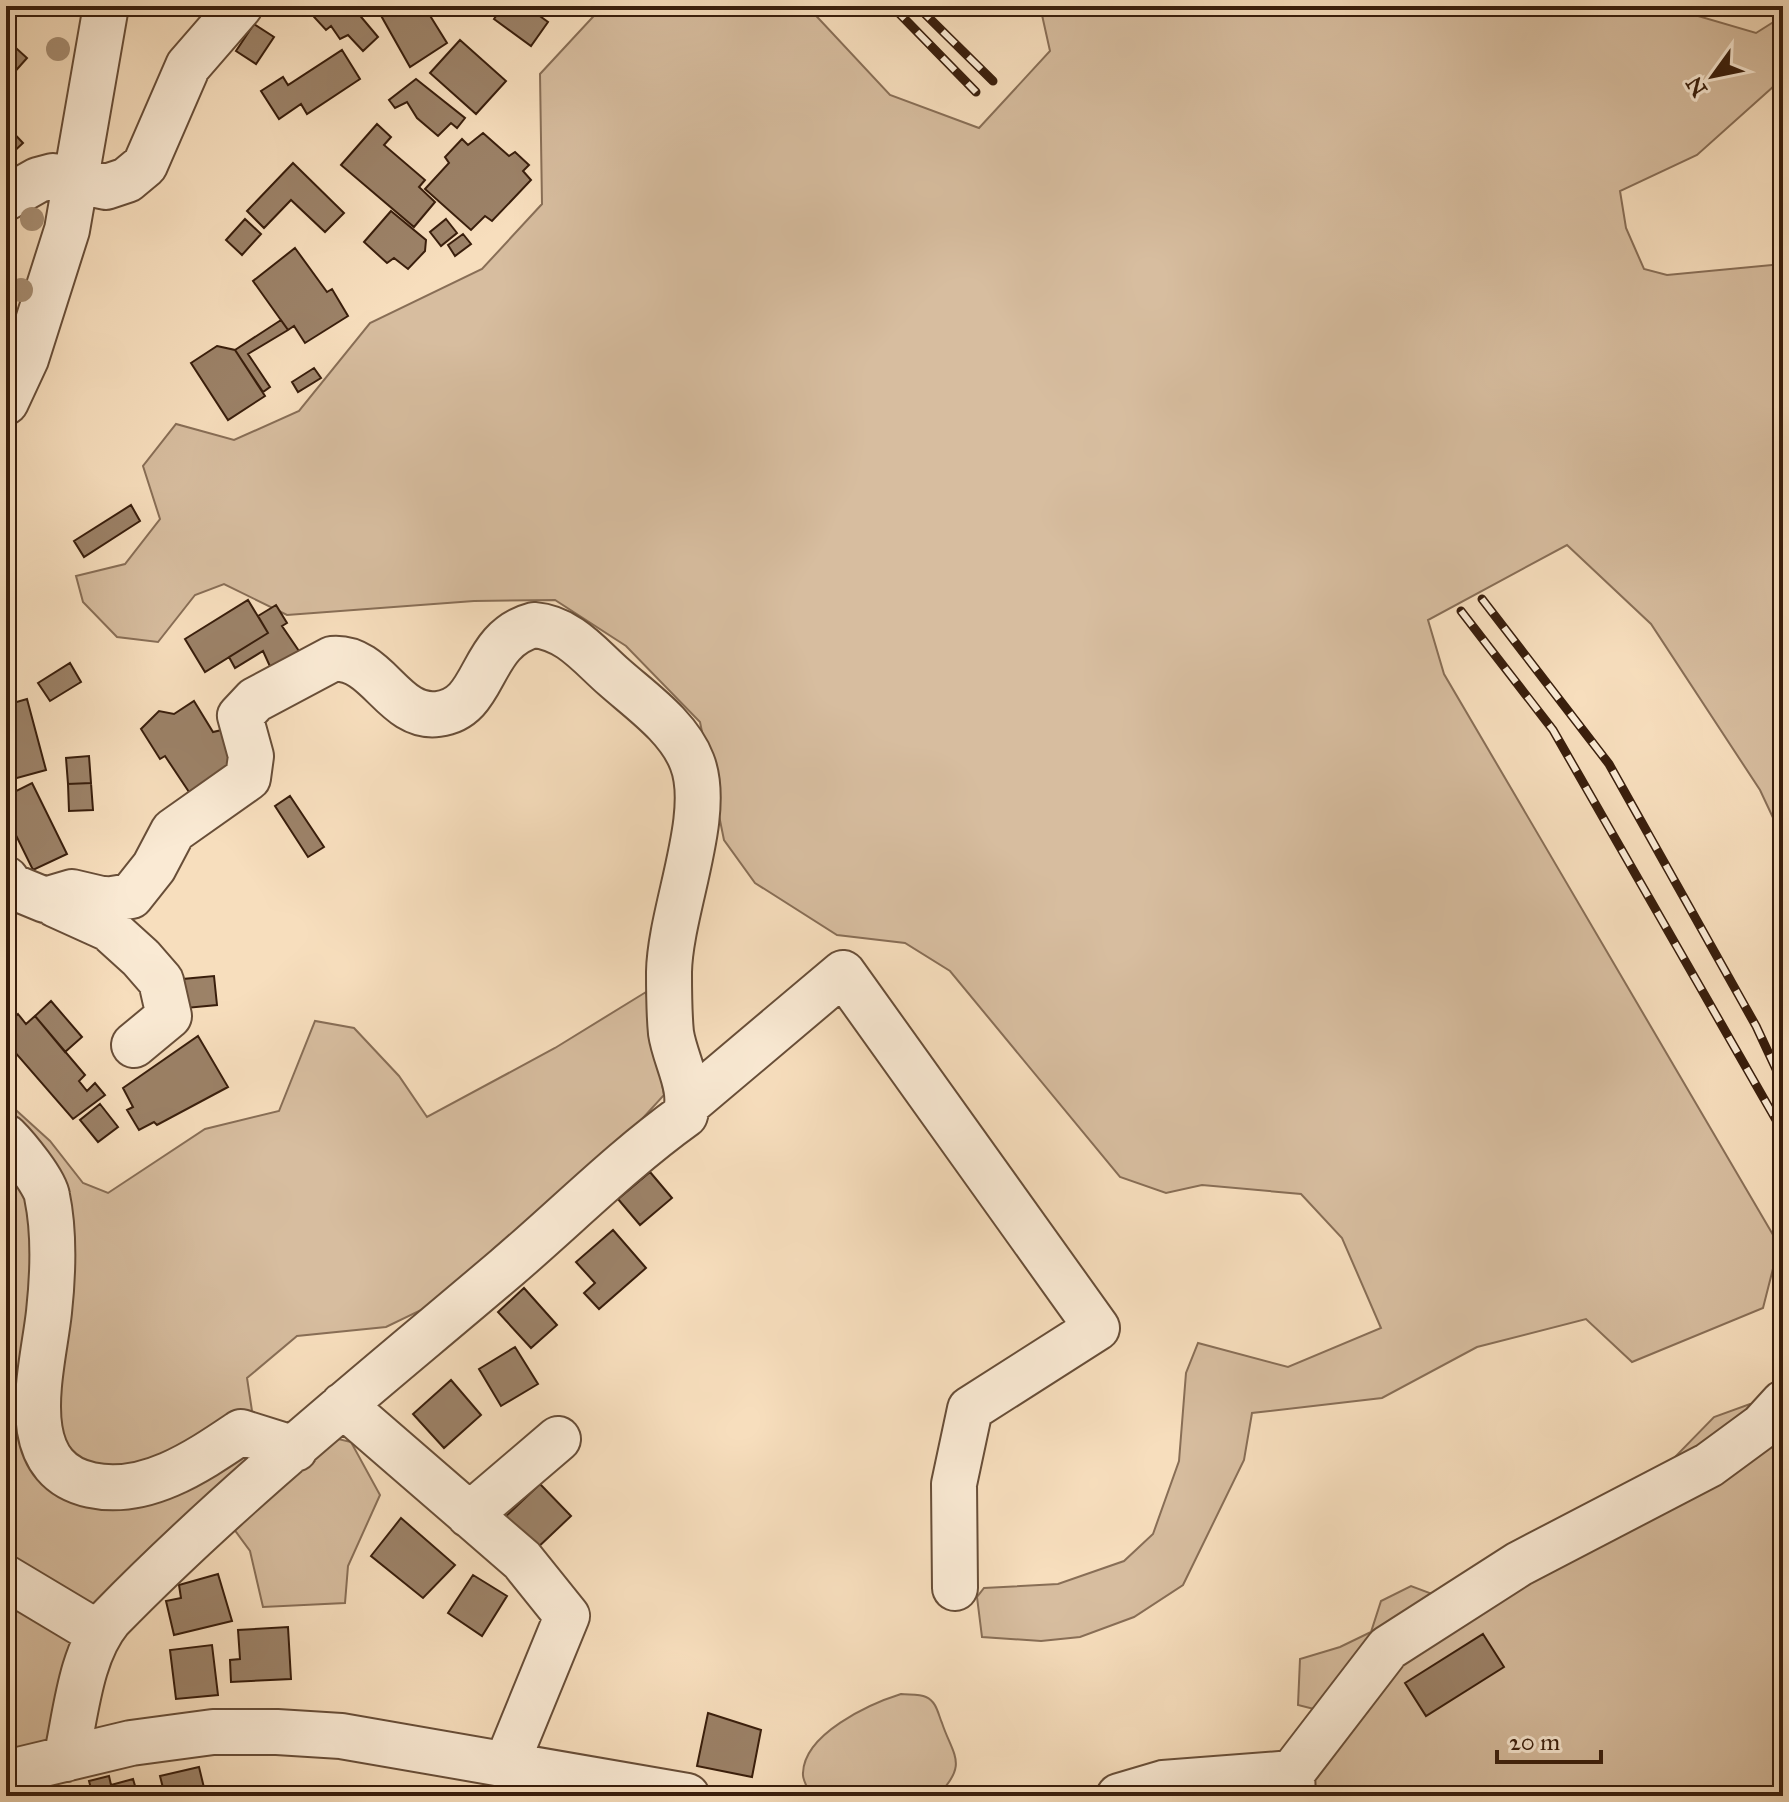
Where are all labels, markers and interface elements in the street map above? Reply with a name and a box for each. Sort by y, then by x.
north arrow [1673,36,1753,116]
text: N [1680,71,1713,102]
scale bar [1497,1714,1601,1764]
text: 20 m [1509,1727,1560,1757]

